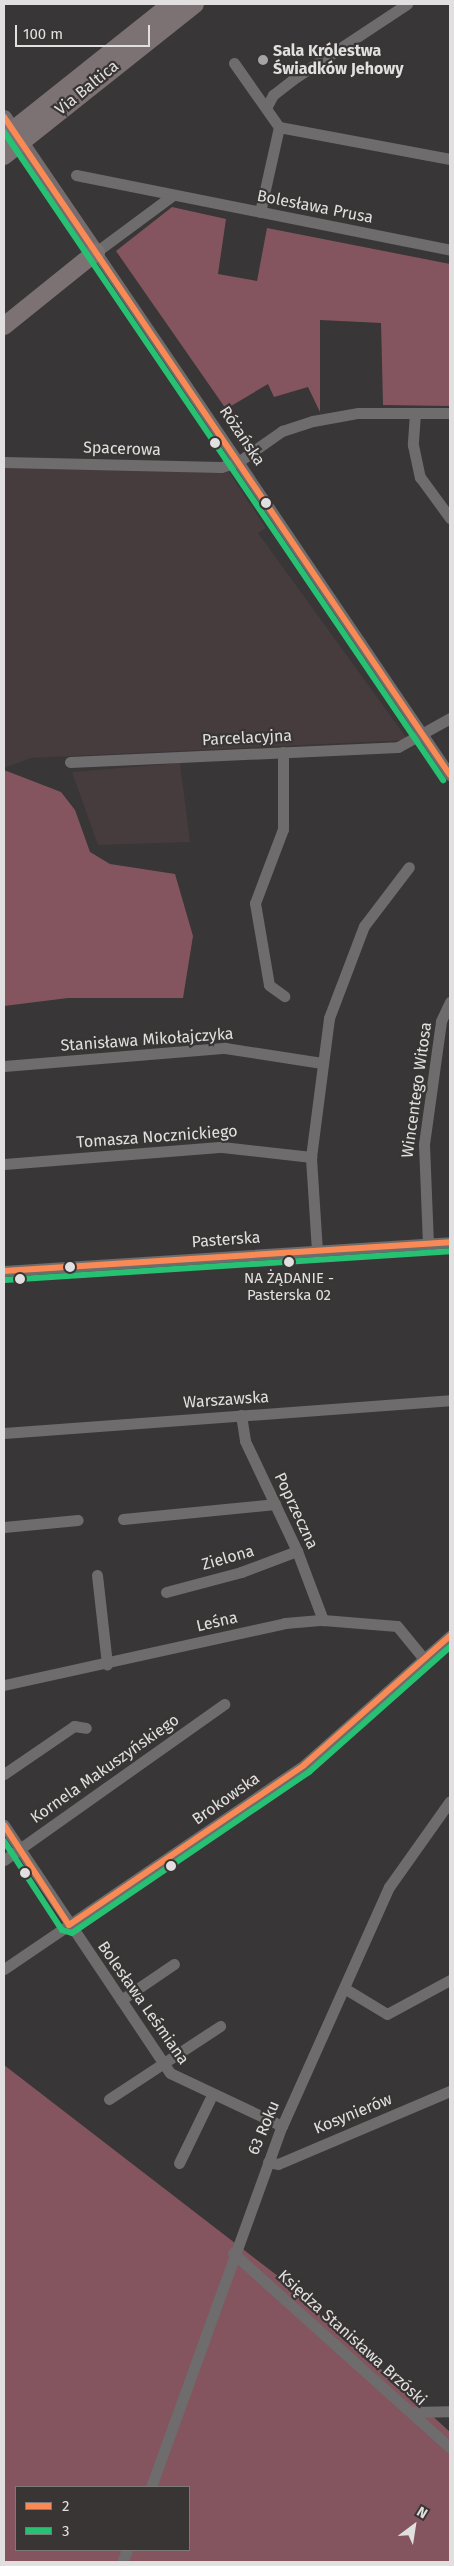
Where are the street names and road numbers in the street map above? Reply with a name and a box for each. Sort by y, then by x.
street label: Via Baltica [52,57,122,119]
street label: Bolesława Prusa [255,186,375,228]
street label: Różańska [215,403,269,469]
street label: Spacerowa [83,438,161,460]
street label: Parcelacyjna [201,726,293,750]
street label: Wincentego Witosa [398,1021,436,1159]
street label: Stanisława Mikołajczyka [60,1024,234,1056]
street label: Tomasza Nocznickiego [76,1122,238,1152]
street label: Pasterska [191,1228,261,1252]
street label: Warszawska [183,1387,269,1413]
street label: Poprzeczna [270,1470,322,1552]
street label: Zielona [200,1541,256,1575]
street label: Leśna [194,1608,240,1636]
street label: Kornela Makuszyńskiego [27,1710,183,1828]
street label: Brokowska [189,1769,263,1829]
street label: Bolesława Leśmiana [93,1938,193,2068]
street label: Kosynierów [311,2090,395,2138]
street label: 63 Roku [244,2098,284,2158]
street label: Księdza Stanisława Brzóski [274,2266,430,2410]

